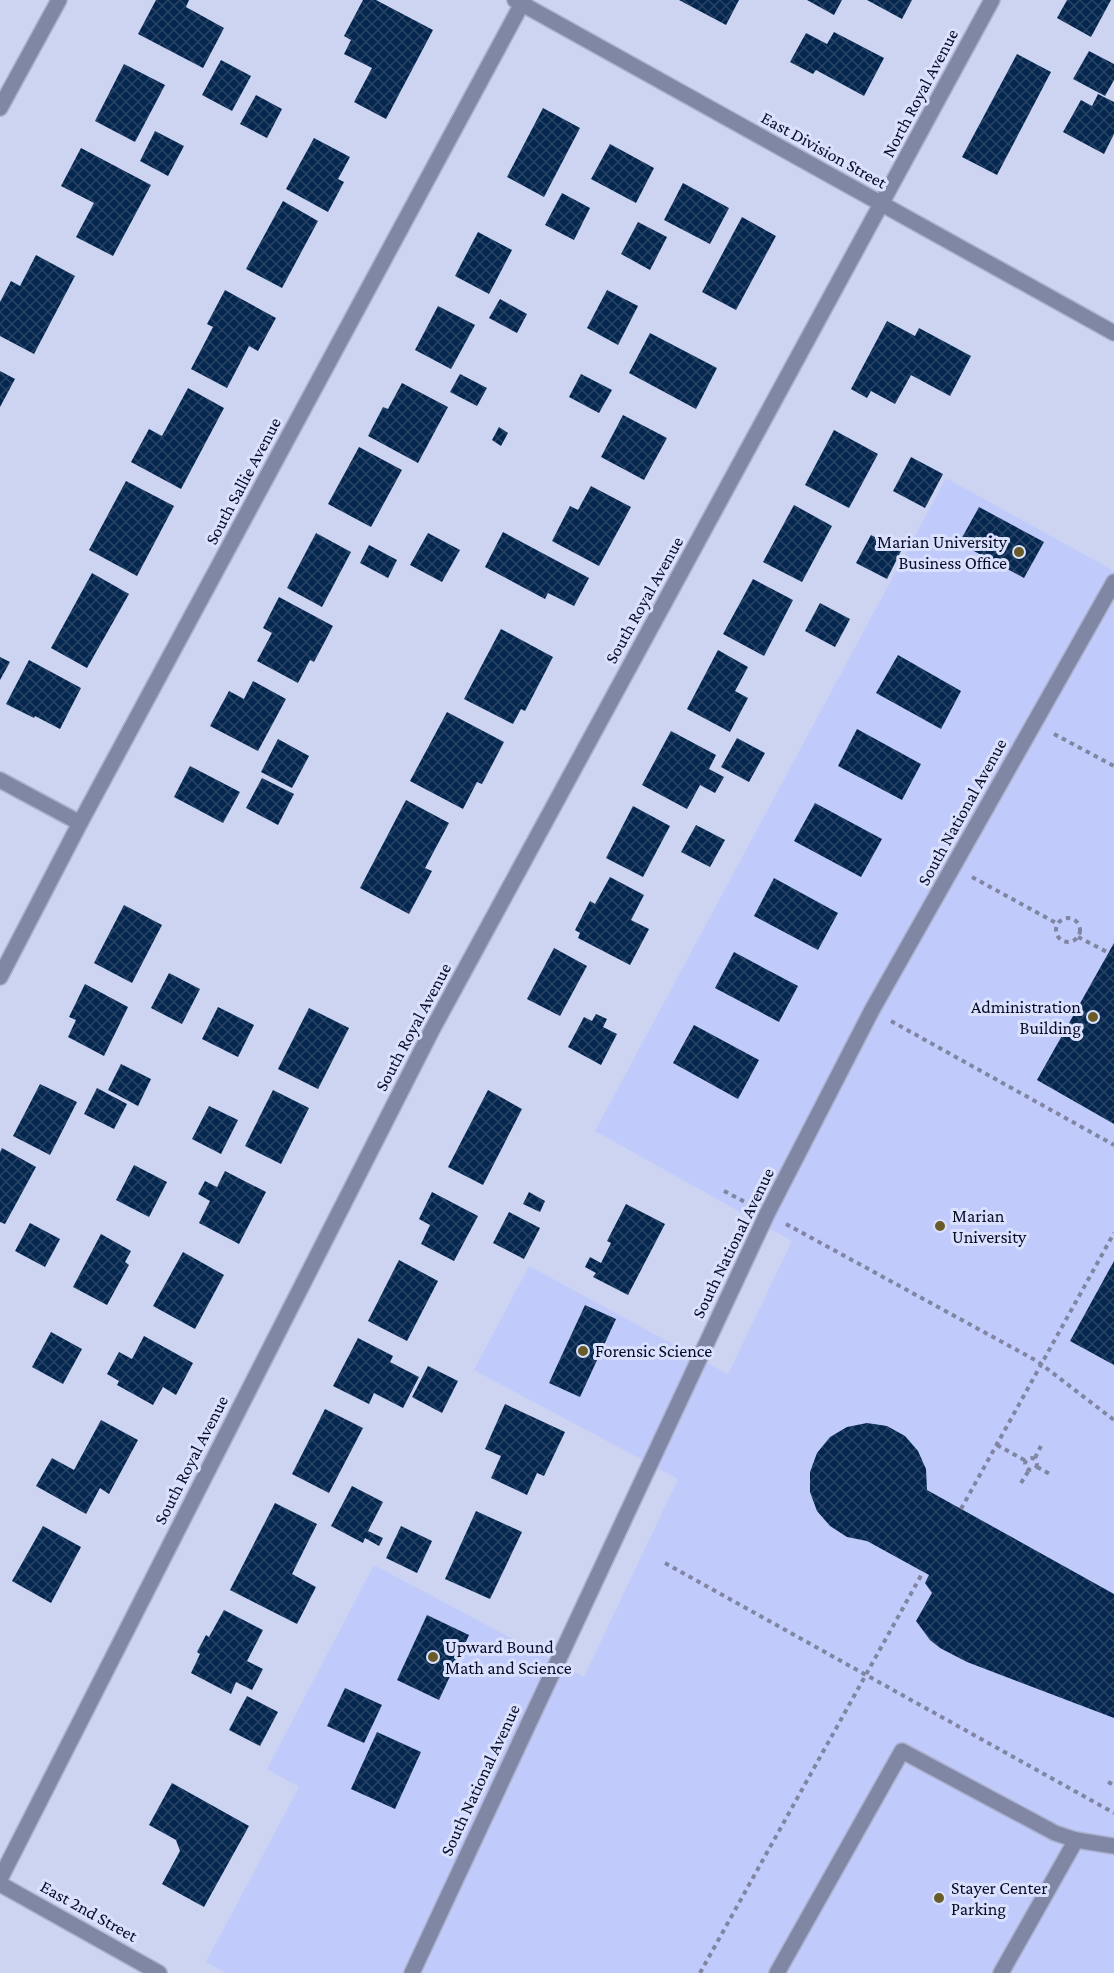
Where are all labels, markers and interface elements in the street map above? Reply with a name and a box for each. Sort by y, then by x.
street label: North Royal Avenue [878,25,962,161]
street label: East Division Street [758,107,891,193]
street label: South Sallie Avenue [201,414,285,548]
place label: Marian University Business Office [877,532,1008,573]
street label: South Royal Avenue [601,533,687,667]
marker: Marian University Business Office [1012,545,1026,559]
street label: South National Avenue [913,735,1011,889]
street label: South Royal Avenue [371,959,455,1094]
place label: Administration Building [971,997,1081,1038]
marker: Administration Building [1086,1010,1100,1024]
street label: South National Avenue [688,1165,778,1321]
place label: Marian University [952,1206,1027,1247]
marker: Marian University [933,1219,947,1233]
place label: Forensic Science [595,1341,712,1361]
marker: Forensic Science [576,1344,590,1358]
street label: South Royal Avenue [150,1392,232,1528]
place label: Upward Bound Math and Science [445,1637,572,1678]
marker: Upward Bound Math and Science [426,1650,440,1664]
street label: South National Avenue [436,1701,524,1859]
street label: East 2nd Street [37,1876,142,1946]
place label: Stayer Center Parking [951,1878,1048,1919]
marker: Stayer Center Parking [932,1891,946,1905]

